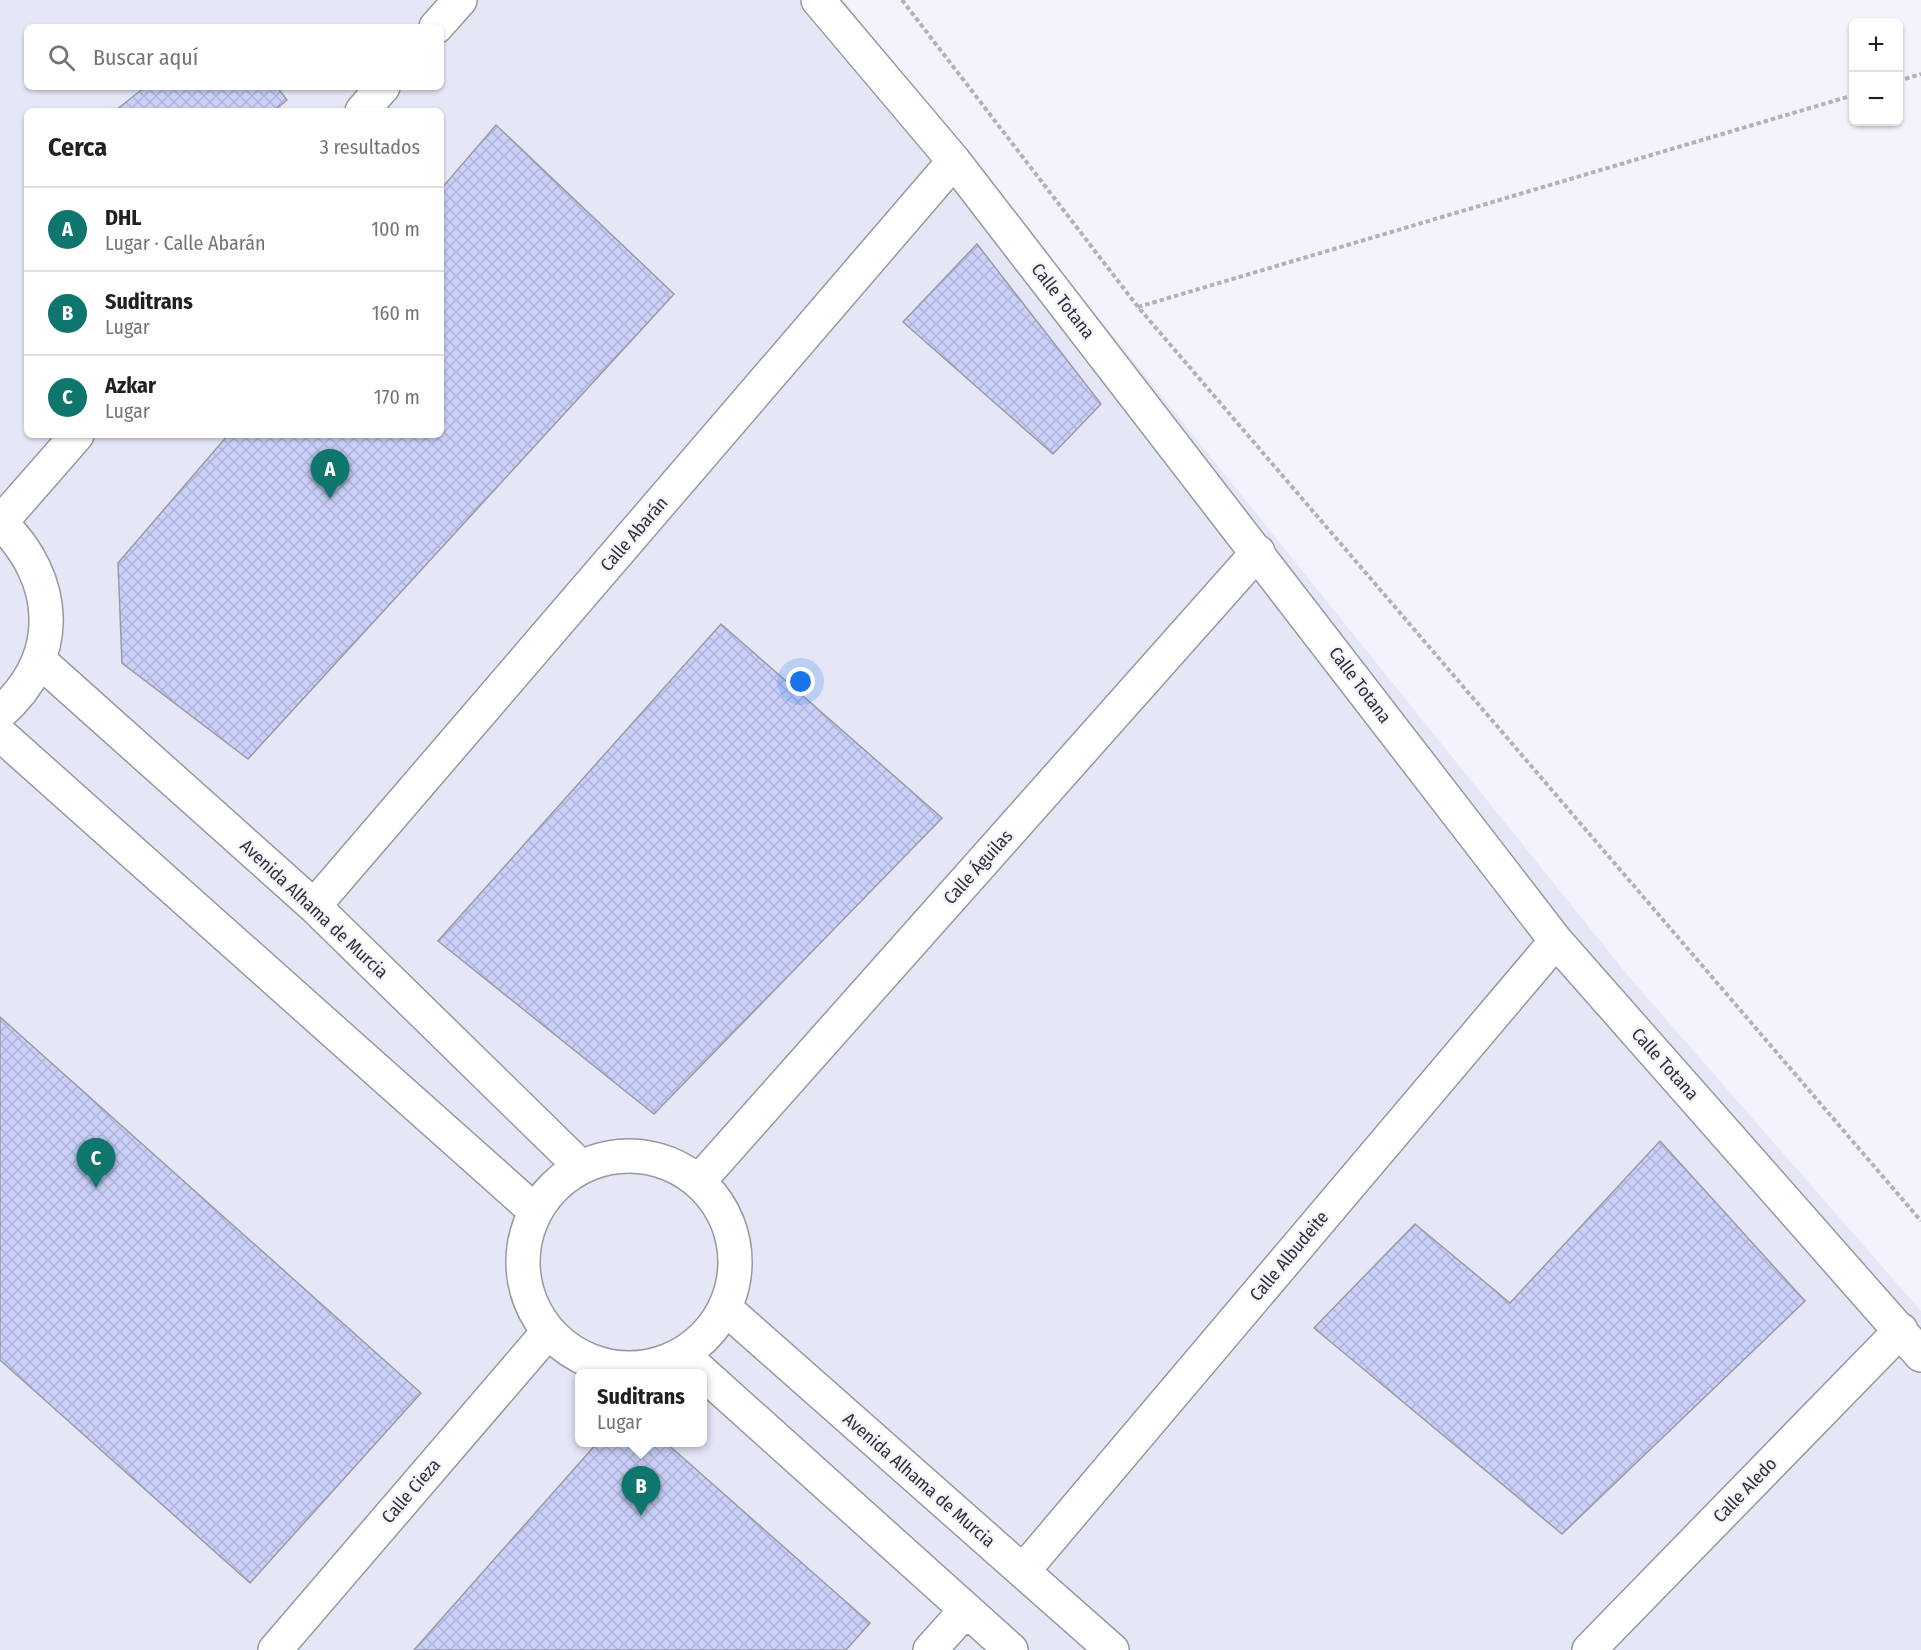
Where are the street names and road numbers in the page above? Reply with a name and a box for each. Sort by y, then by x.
street label: Calle Totana [1027,259,1099,343]
street label: Calle Abarán [596,492,672,576]
street label: Calle Totana [1324,643,1396,728]
street label: Calle Águilas [938,824,1017,909]
street label: Avenida Alhama de Murcia [235,835,393,983]
street label: Calle Totana [1627,1023,1703,1105]
street label: Calle Albudeite [1245,1206,1333,1306]
street label: Avenida Alhama de Murcia [838,1408,1000,1552]
street label: Calle Aledo [1709,1453,1781,1527]
street label: Calle Cieza [377,1454,445,1528]

